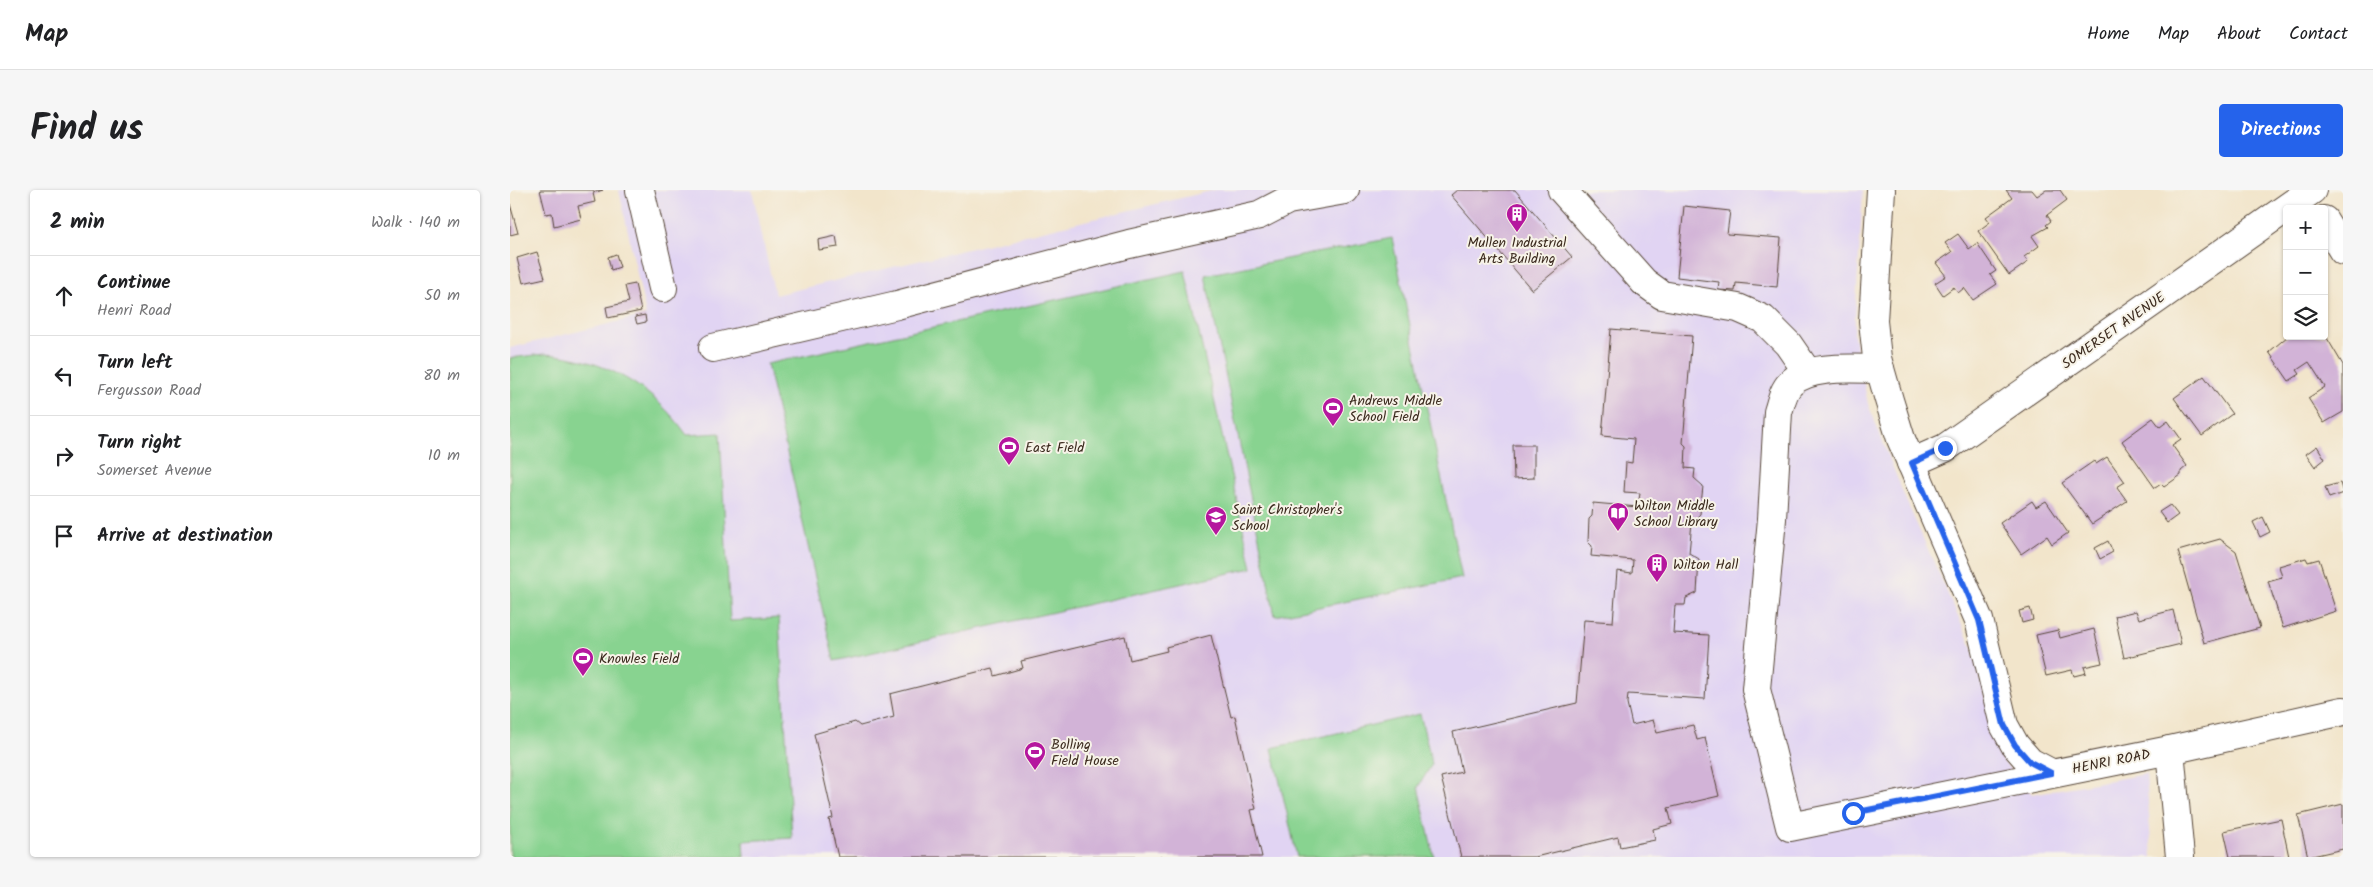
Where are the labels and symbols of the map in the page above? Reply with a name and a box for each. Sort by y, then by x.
building icon: Mullen Industrial Arts Building [1505,202,1529,233]
place label: Mullen Industrial Arts Building [1468,232,1567,270]
street label: SOMERSET AVENUE [2057,286,2171,375]
place label: Andrews Middle School Field [1349,390,1443,428]
sports icon: Andrews Middle School Field [1321,396,1345,427]
sports icon: East Field [997,435,1021,466]
place label: East Field [1025,437,1085,459]
route end [1934,437,1957,460]
place label: Wilton Middle School Library [1634,495,1718,533]
place label: Saint Christopher's School [1232,499,1343,537]
library icon: Wilton Middle School Library [1606,501,1630,532]
school or university icon: Saint Christopher's School [1204,505,1228,536]
building icon: Wilton Hall [1645,552,1669,583]
place label: Wilton Hall [1673,554,1739,576]
sports icon: Knowles Field [571,646,595,677]
place label: Knowles Field [599,648,680,670]
place label: Bolling Field House [1051,734,1119,772]
sports icon: Bolling Field House [1023,740,1047,771]
street label: HENRI ROAD [2070,744,2152,780]
route start [1842,802,1865,825]

